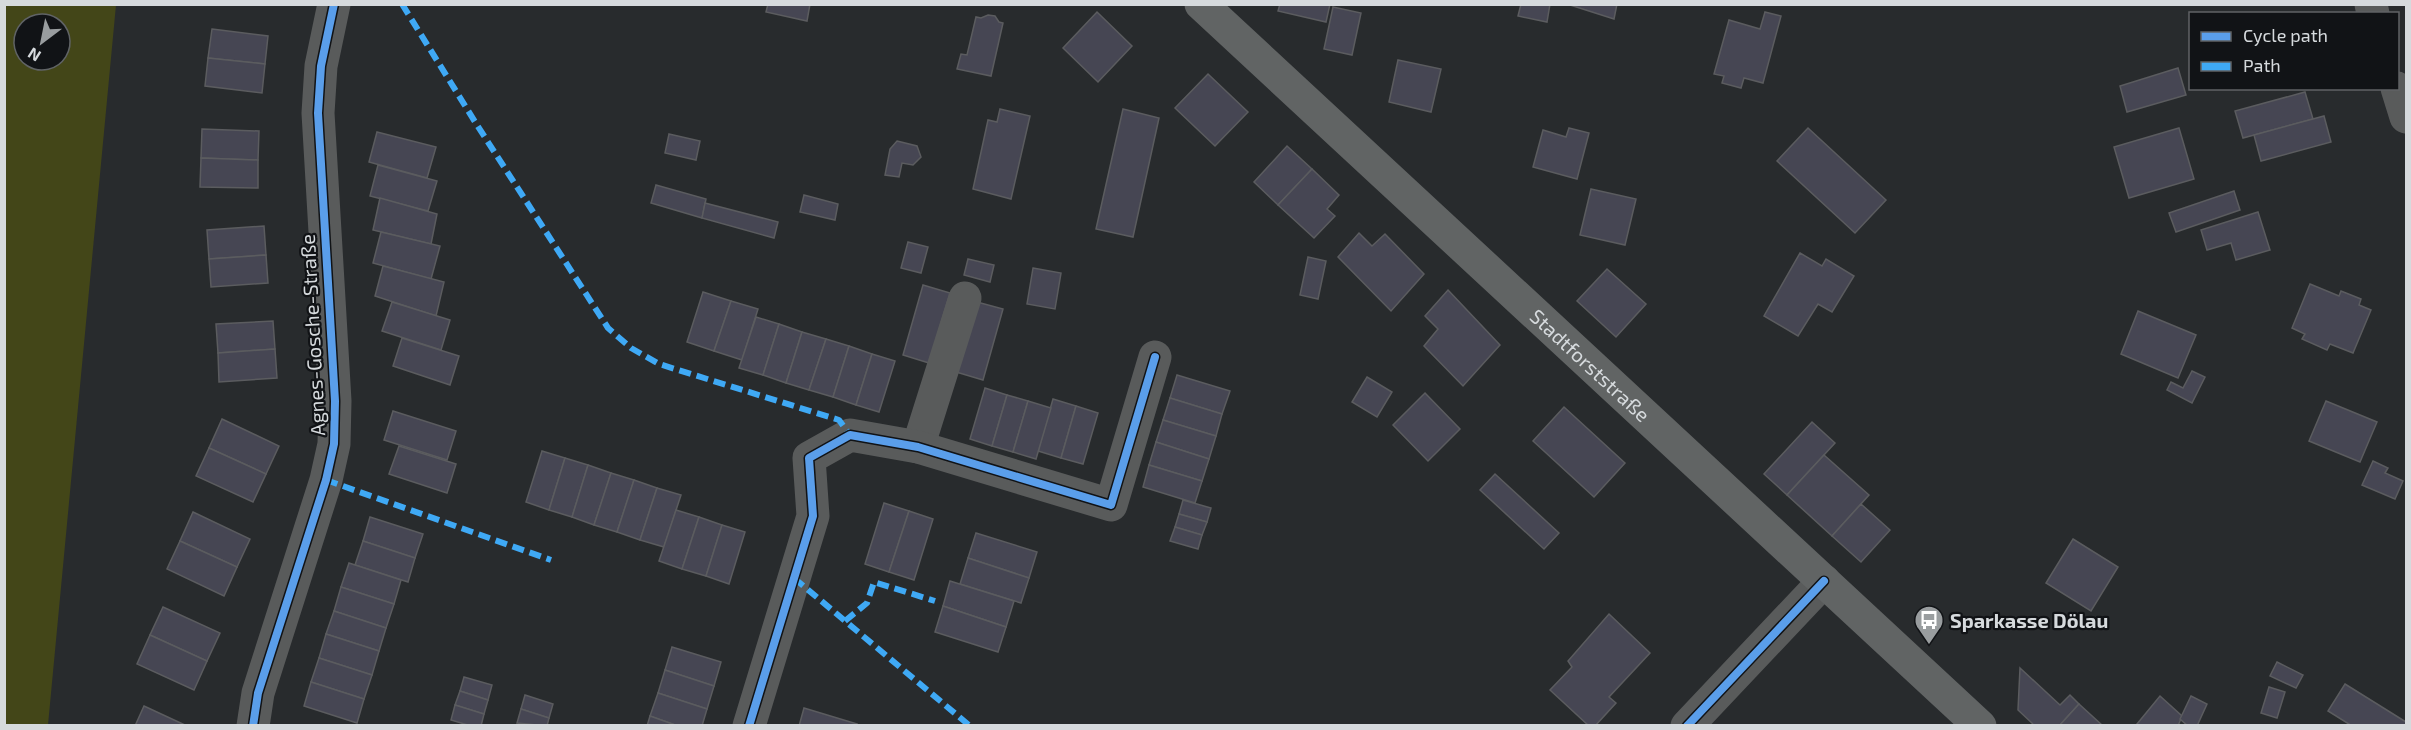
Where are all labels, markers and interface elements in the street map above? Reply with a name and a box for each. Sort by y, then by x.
north arrow [12,12,72,72]
legend [2189,12,2399,90]
text: Cycle path [2243,24,2328,46]
text: N [24,44,44,66]
text: Path [2243,54,2281,76]
street label: Agnes-Gosche-Straße [295,233,329,437]
street label: Stadtforststraße [1526,304,1655,426]
bus stop icon: Sparkasse Dölau [1913,604,1945,646]
place label: Sparkasse Dölau [1950,608,2108,632]

